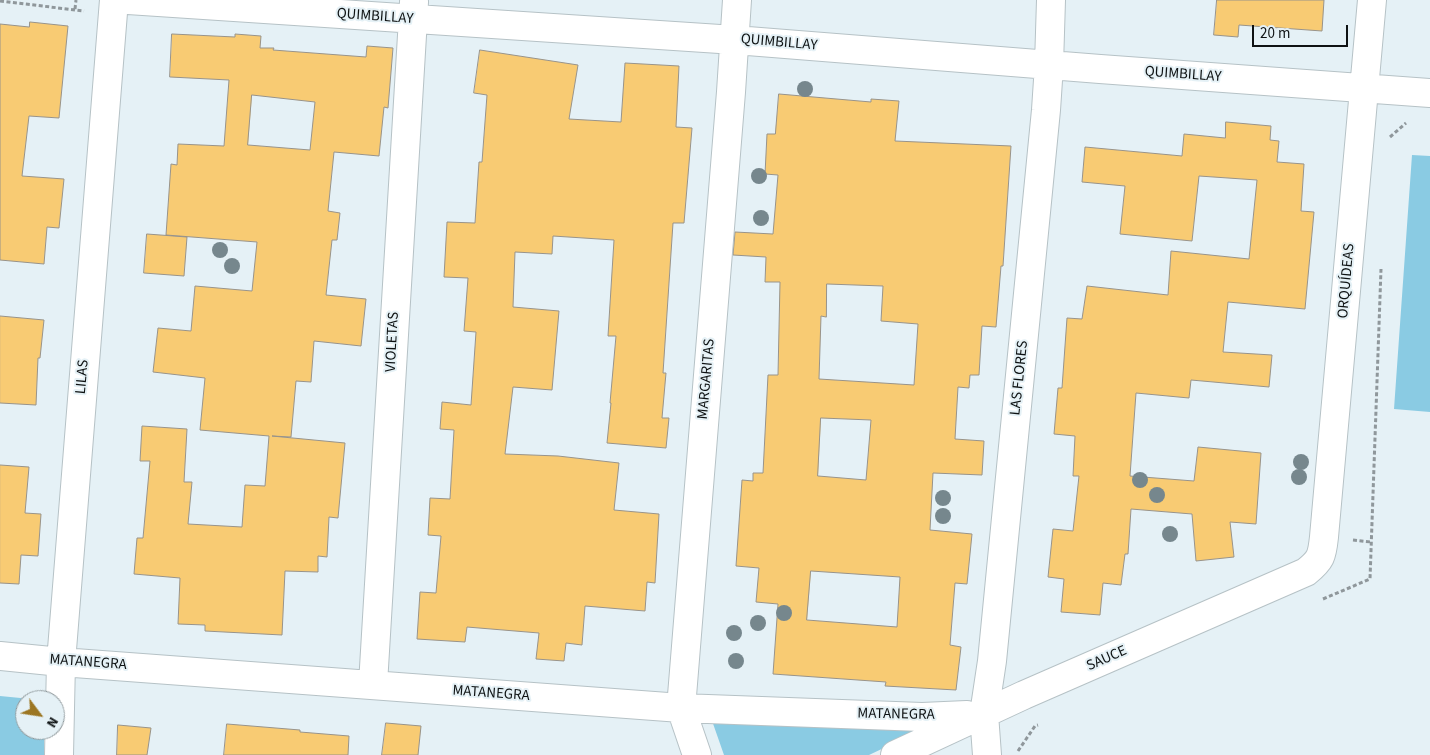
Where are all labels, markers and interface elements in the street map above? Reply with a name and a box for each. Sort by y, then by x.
street label: QUIMBILLAY [336,5,414,29]
scale bar [1255,15,1351,47]
text: 20 m [1260,23,1290,44]
street label: QUIMBILLAY [740,31,818,55]
street label: QUIMBILLAY [1144,63,1222,87]
street label: ORQUÍDEAS [1335,243,1359,319]
street label: VIOLETAS [382,311,404,373]
street label: MARGARITAS [695,338,719,420]
street label: LAS FLORES [1007,340,1033,416]
street label: LILAS [73,359,93,395]
street label: SAUCE [1084,642,1130,676]
street label: MATANEGRA [49,651,127,675]
street label: MATANEGRA [452,682,530,706]
north arrow [15,690,65,740]
street label: MATANEGRA [857,705,935,725]
text: N [41,713,63,731]

